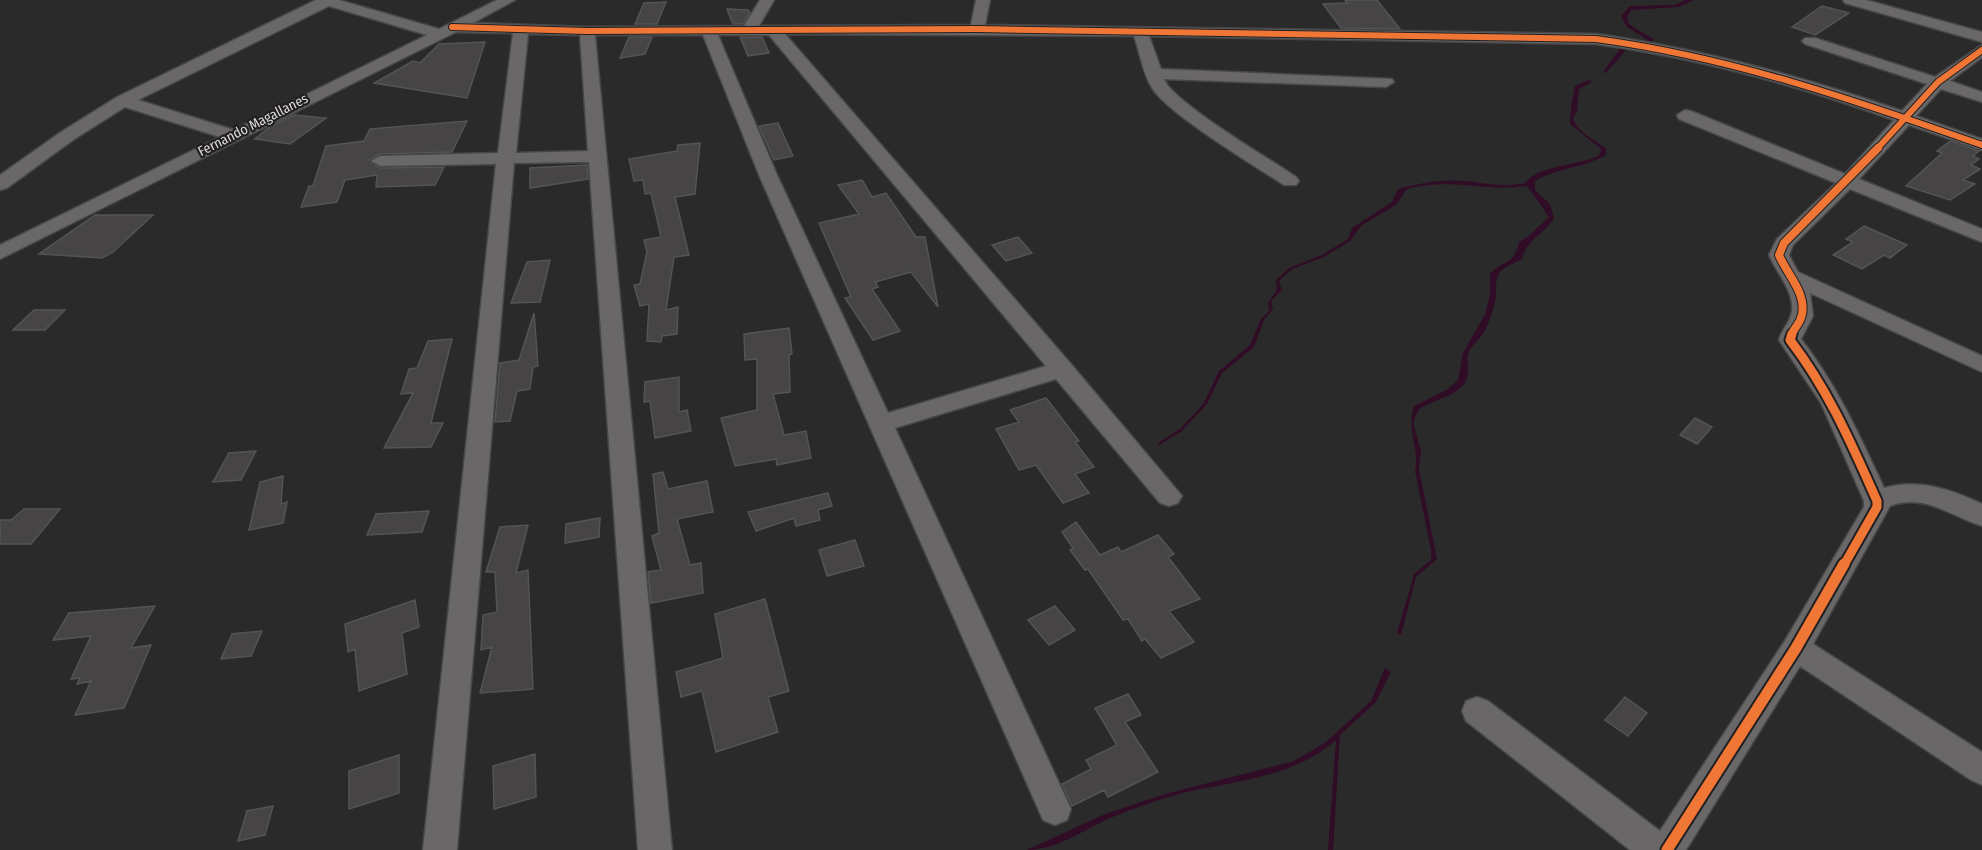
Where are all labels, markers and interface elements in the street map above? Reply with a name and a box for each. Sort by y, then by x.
street label: Fernando Magallanes [195,90,311,160]

